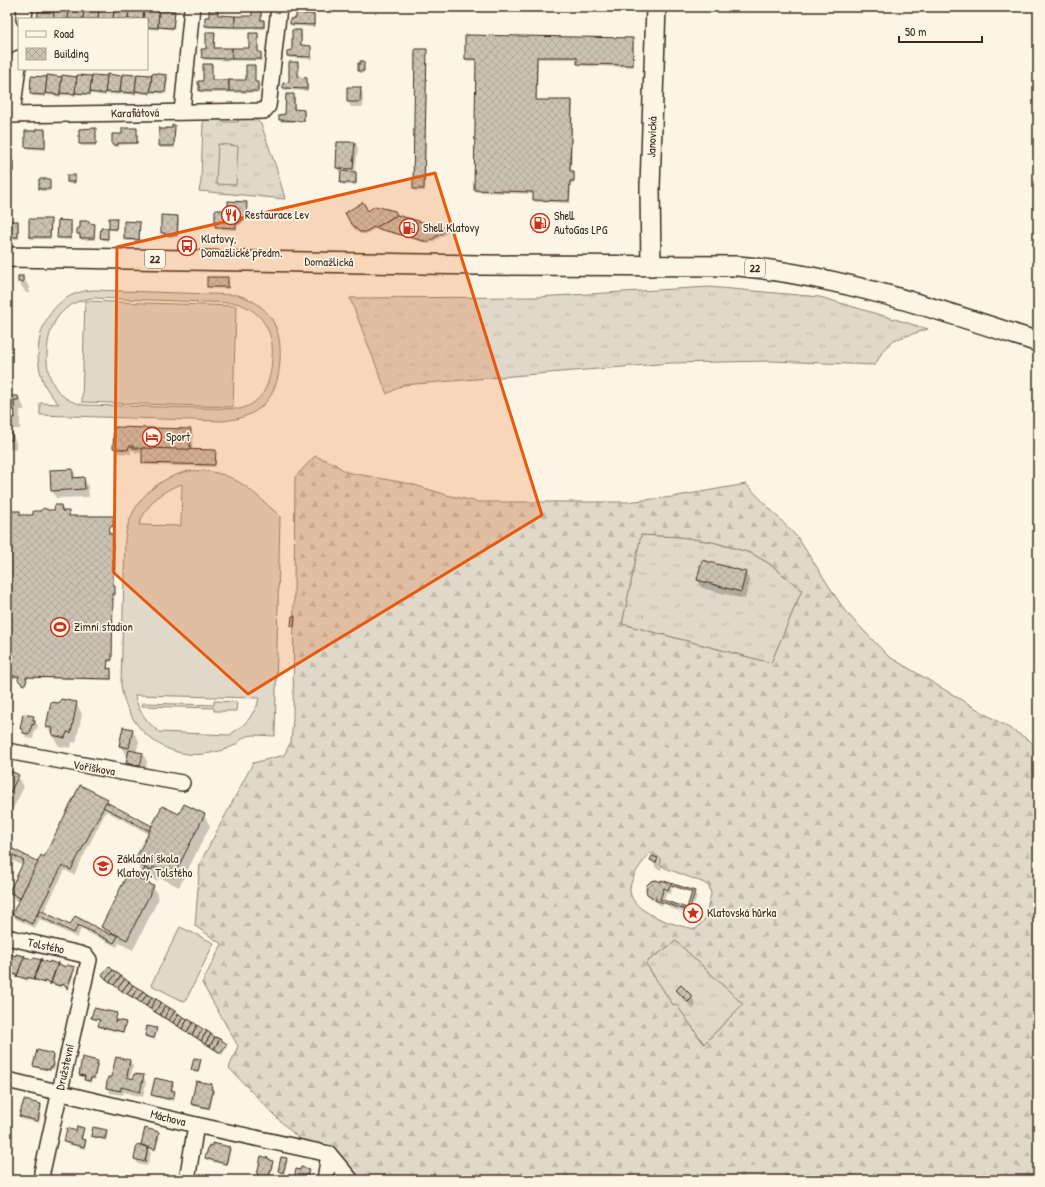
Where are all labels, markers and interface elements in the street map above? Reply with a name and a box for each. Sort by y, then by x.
legend [18,18,148,70]
scale bar [899,18,982,44]
text: 50 m [905,23,926,40]
text: Road [54,25,74,42]
text: Building [54,45,89,62]
street label: Karafiátová [111,104,160,121]
street label: Janovická [642,116,661,158]
restaurant icon: Restaurace Lev [220,204,242,226]
place label: Restaurace Lev [245,206,309,223]
place label: Shell AutoGas LPG [554,207,608,238]
fuel station icon: Shell AutoGas LPG [529,212,551,234]
fuel station icon: Shell Klatovy [398,217,420,239]
place label: Shell Klatovy [423,219,479,236]
place label: Klatovy, Domažlické předm. [201,230,283,261]
bus stop icon: Klatovy, Domažlické předm. [176,235,198,257]
road number: 22 [145,250,165,268]
street label: Domažlická [304,253,354,270]
road number: 22 [745,259,765,277]
hotel icon: Sport [141,426,163,448]
place label: Sport [166,428,191,445]
sports icon: Zimní stadion [49,616,71,638]
place label: Zimní stadion [74,618,133,635]
street label: Voříškova [72,755,117,780]
place label: Základní škola Klatovy, Tolstého [117,850,192,881]
school or university icon: Základní škola Klatovy, Tolstého [92,855,114,877]
place icon: Klatovská hůrka [682,902,704,924]
place label: Klatovská hůrka [707,904,776,921]
street label: Tolstého [26,933,66,958]
street label: Družstevní [51,1042,78,1092]
street label: Máchova [149,1105,188,1130]

